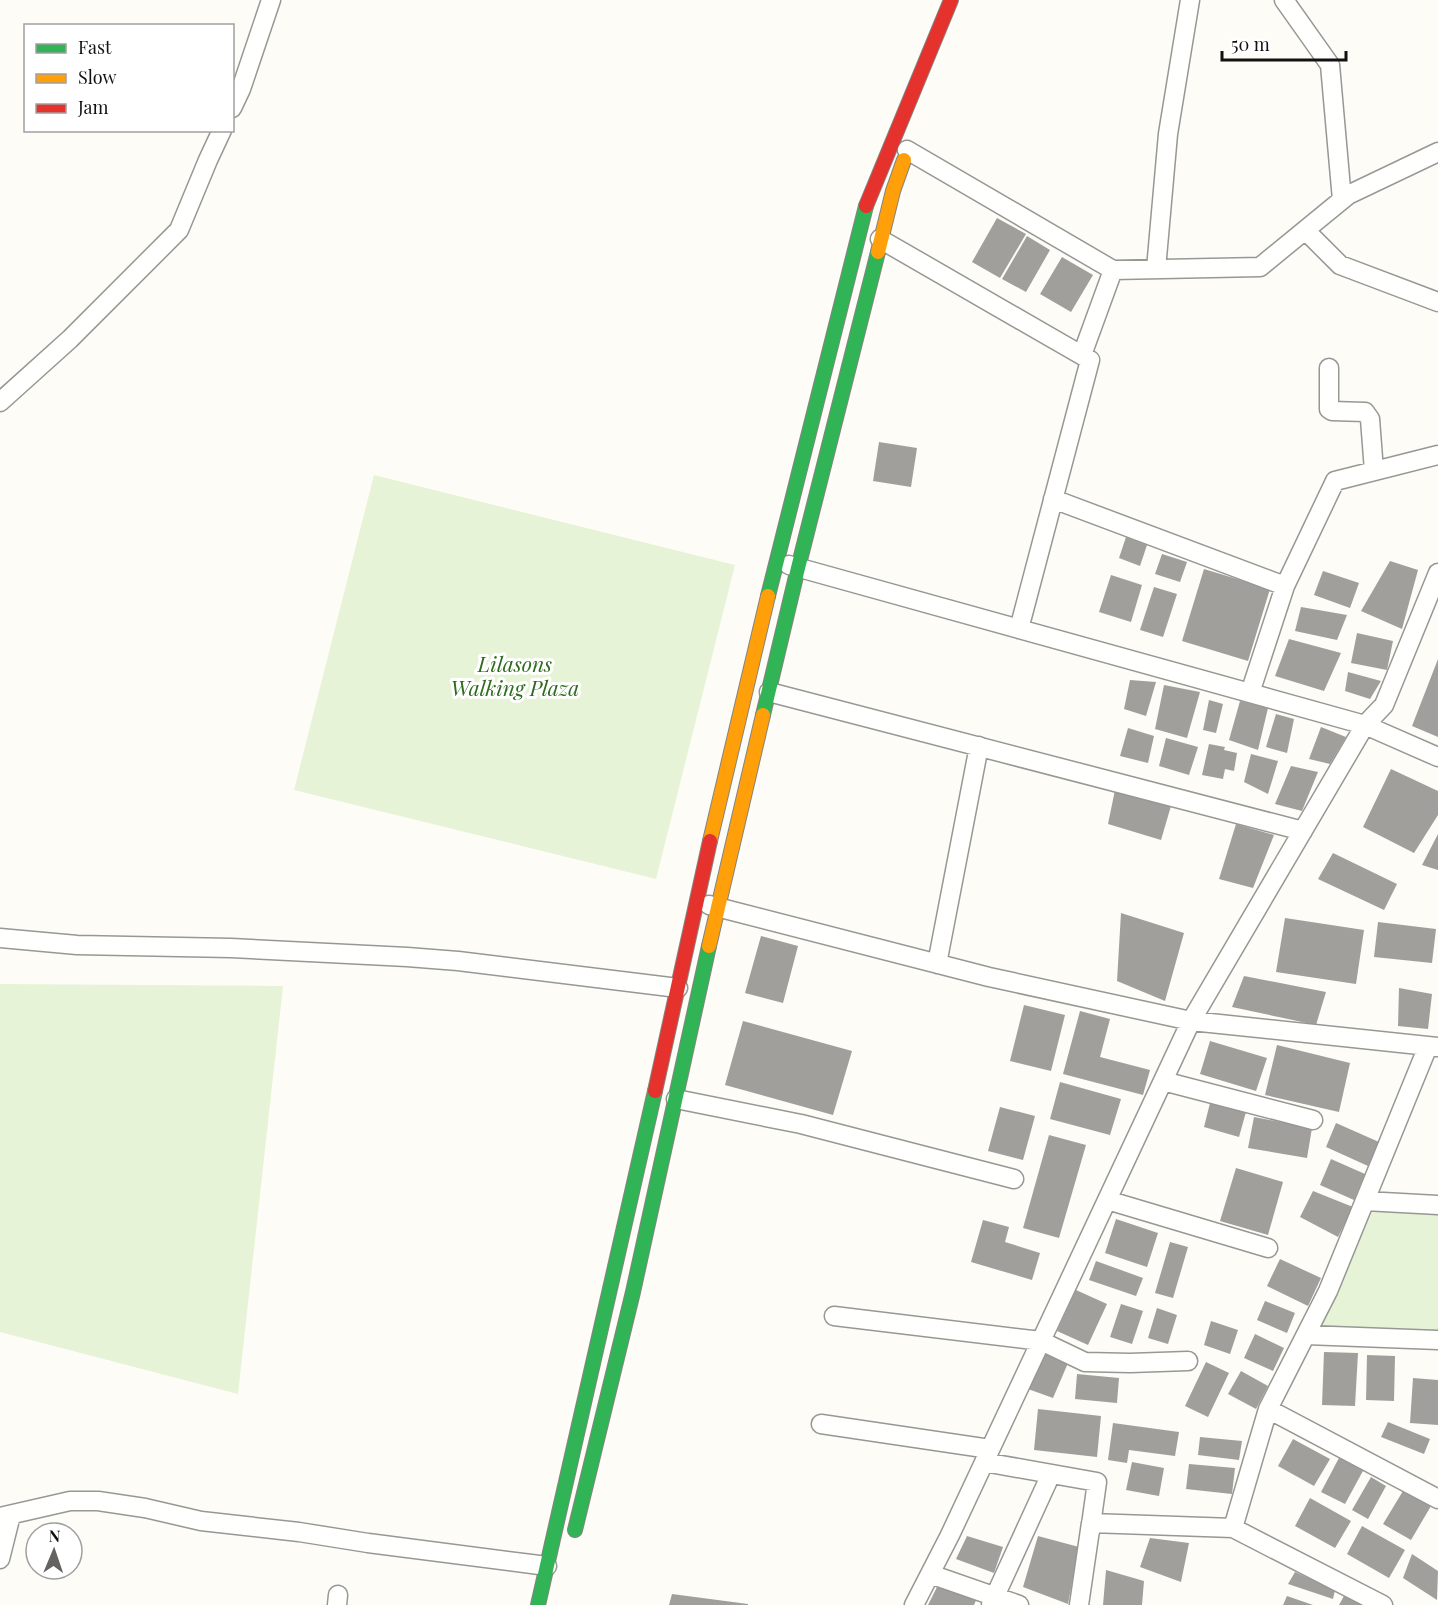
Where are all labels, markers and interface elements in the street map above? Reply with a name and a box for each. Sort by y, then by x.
legend [24,24,234,132]
scale bar [1222,24,1346,62]
text: 50 m [1231,32,1270,56]
text: Fast [78,35,112,59]
text: Slow [78,65,116,89]
text: Jam [77,95,108,119]
park label: Lilasons Walking Plaza [451,649,579,701]
north arrow [24,1521,84,1581]
text: N [48,1525,61,1546]

